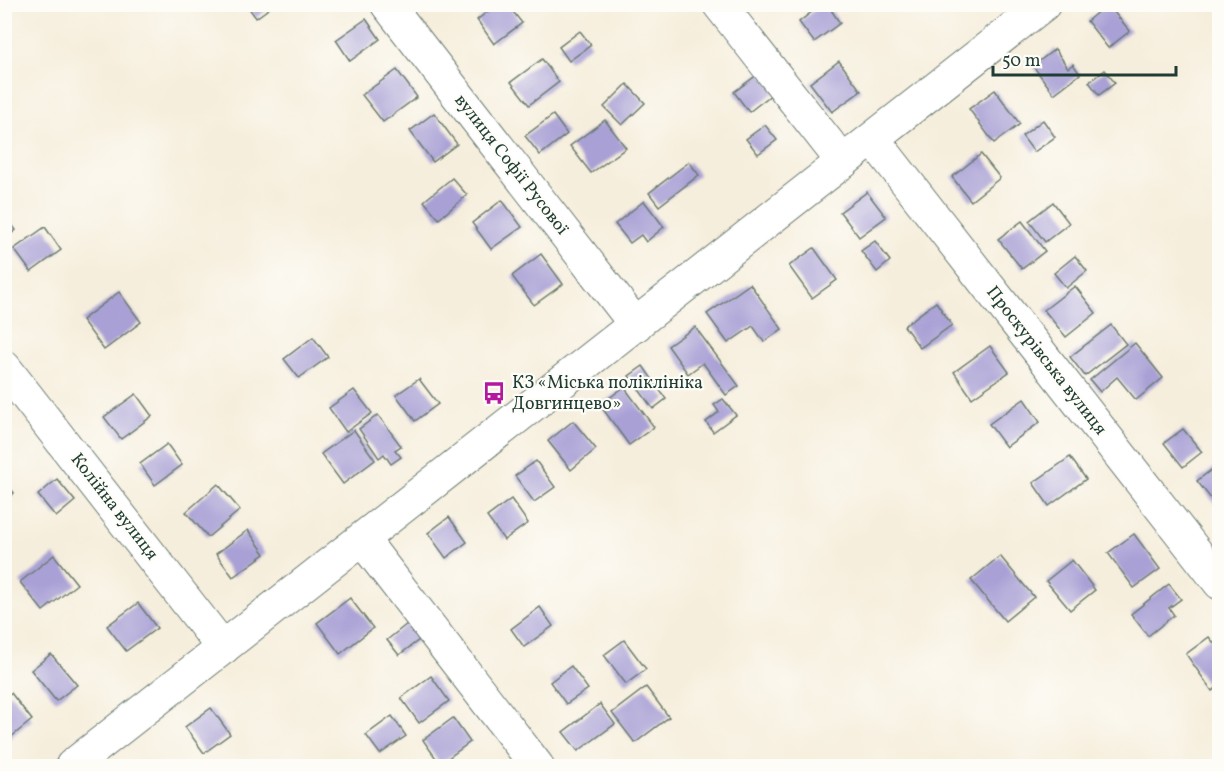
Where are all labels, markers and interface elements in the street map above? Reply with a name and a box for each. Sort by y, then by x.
scale bar [993,39,1176,77]
text: 50 m [1002,49,1041,74]
street label: вулиця Софії Русової [448,89,574,241]
street label: Проскурівська вулиця [980,281,1112,441]
place label: КЗ «Міська поліклініка Довгинцево» [512,371,703,417]
bus stop icon: КЗ «Міська поліклініка Довгинцево» [481,380,507,406]
street label: Колійна вулиця [64,448,164,566]

